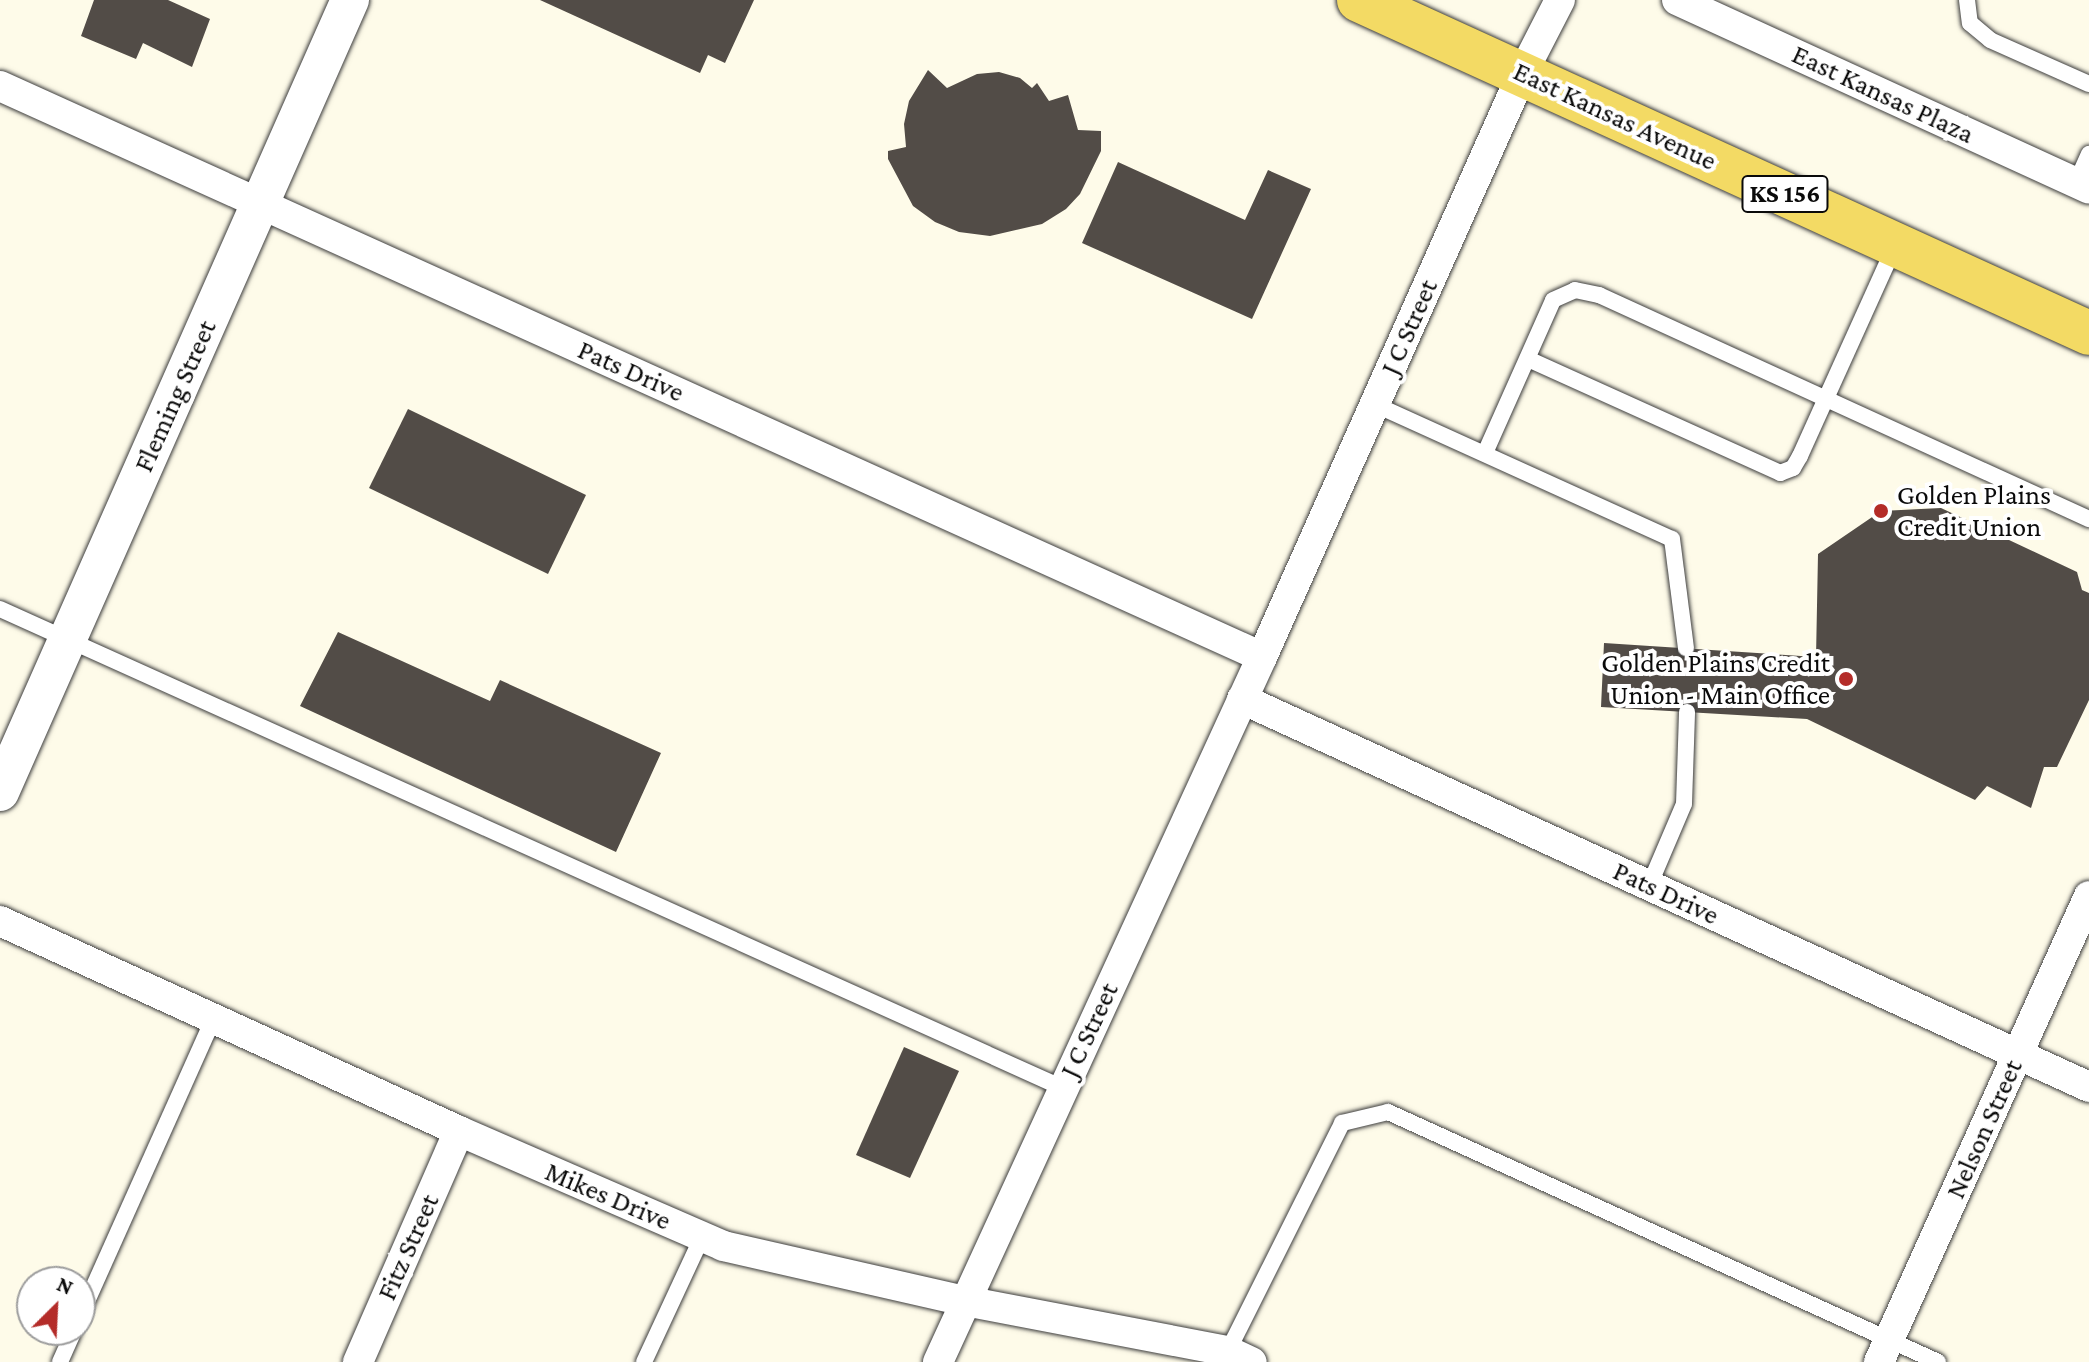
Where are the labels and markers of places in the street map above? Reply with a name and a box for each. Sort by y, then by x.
place label: Golden Plains Credit Union [1897,478,2051,544]
marker: Golden Plains Credit Union [1872,502,1890,520]
place label: Golden Plains Credit Union - Main Office [1601,646,1830,712]
marker: Golden Plains Credit Union - Main Office [1837,670,1855,688]

